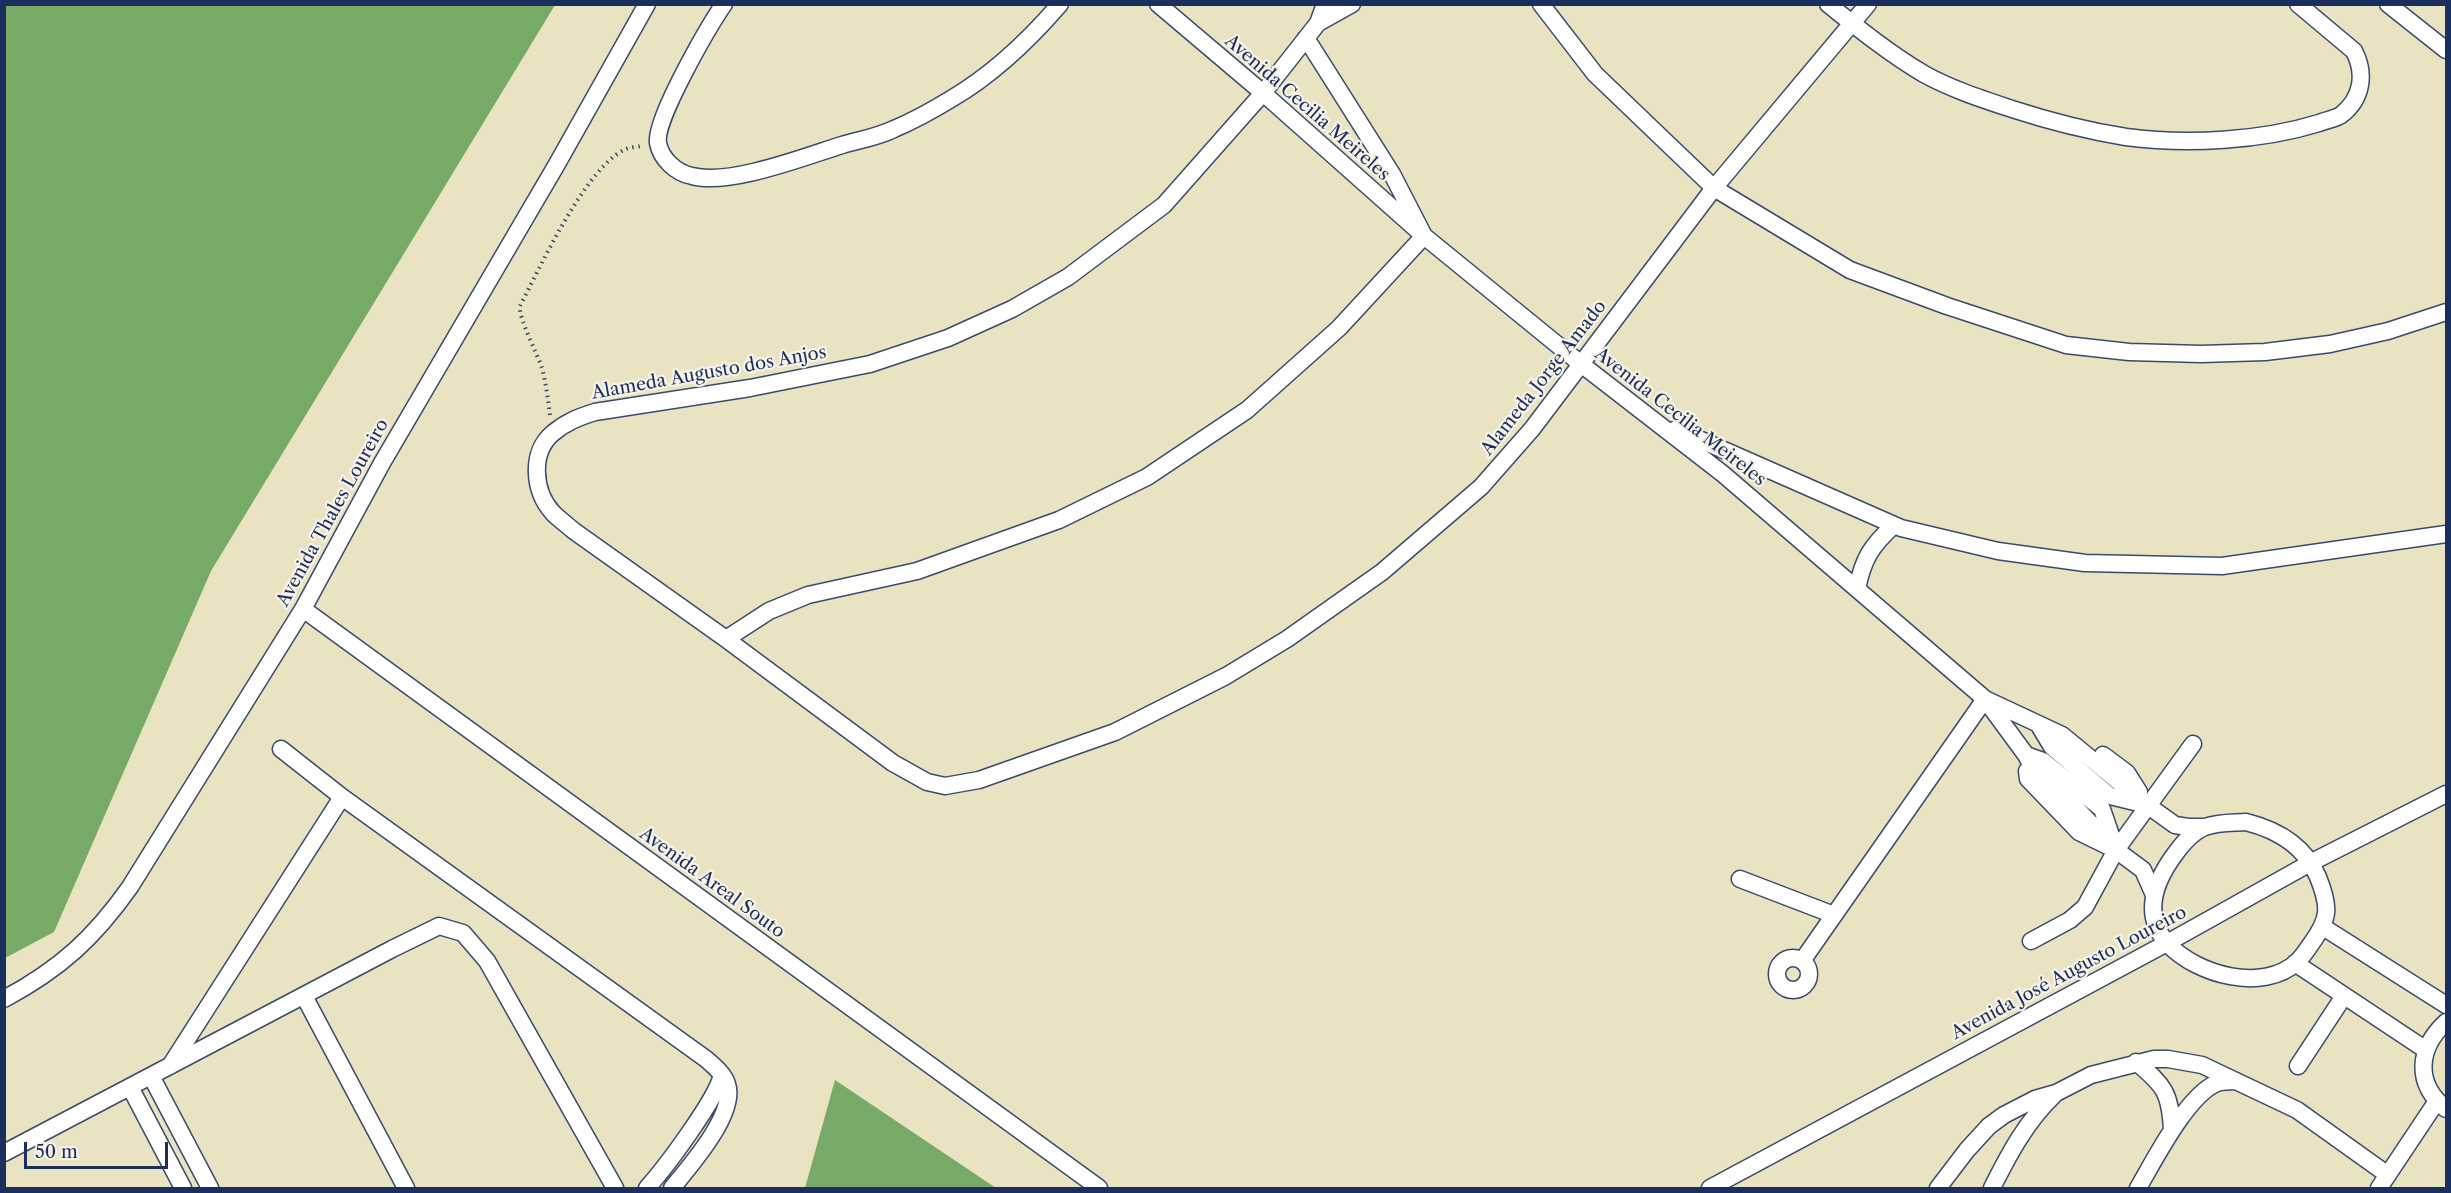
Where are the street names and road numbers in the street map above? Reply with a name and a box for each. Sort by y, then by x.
street label: Avenida Cecilia Meireles [1220,30,1394,186]
street label: Alameda Jorge Amado [1477,296,1611,460]
street label: Alameda Augusto dos Anjos [590,342,828,404]
street label: Avenida Cecilia Meireles [1590,343,1770,491]
street label: Avenida Thales Loureiro [272,415,394,611]
street label: Avenida Areal Souto [635,823,789,943]
street label: Avenida José Augusto Loureiro [1948,902,2190,1044]

